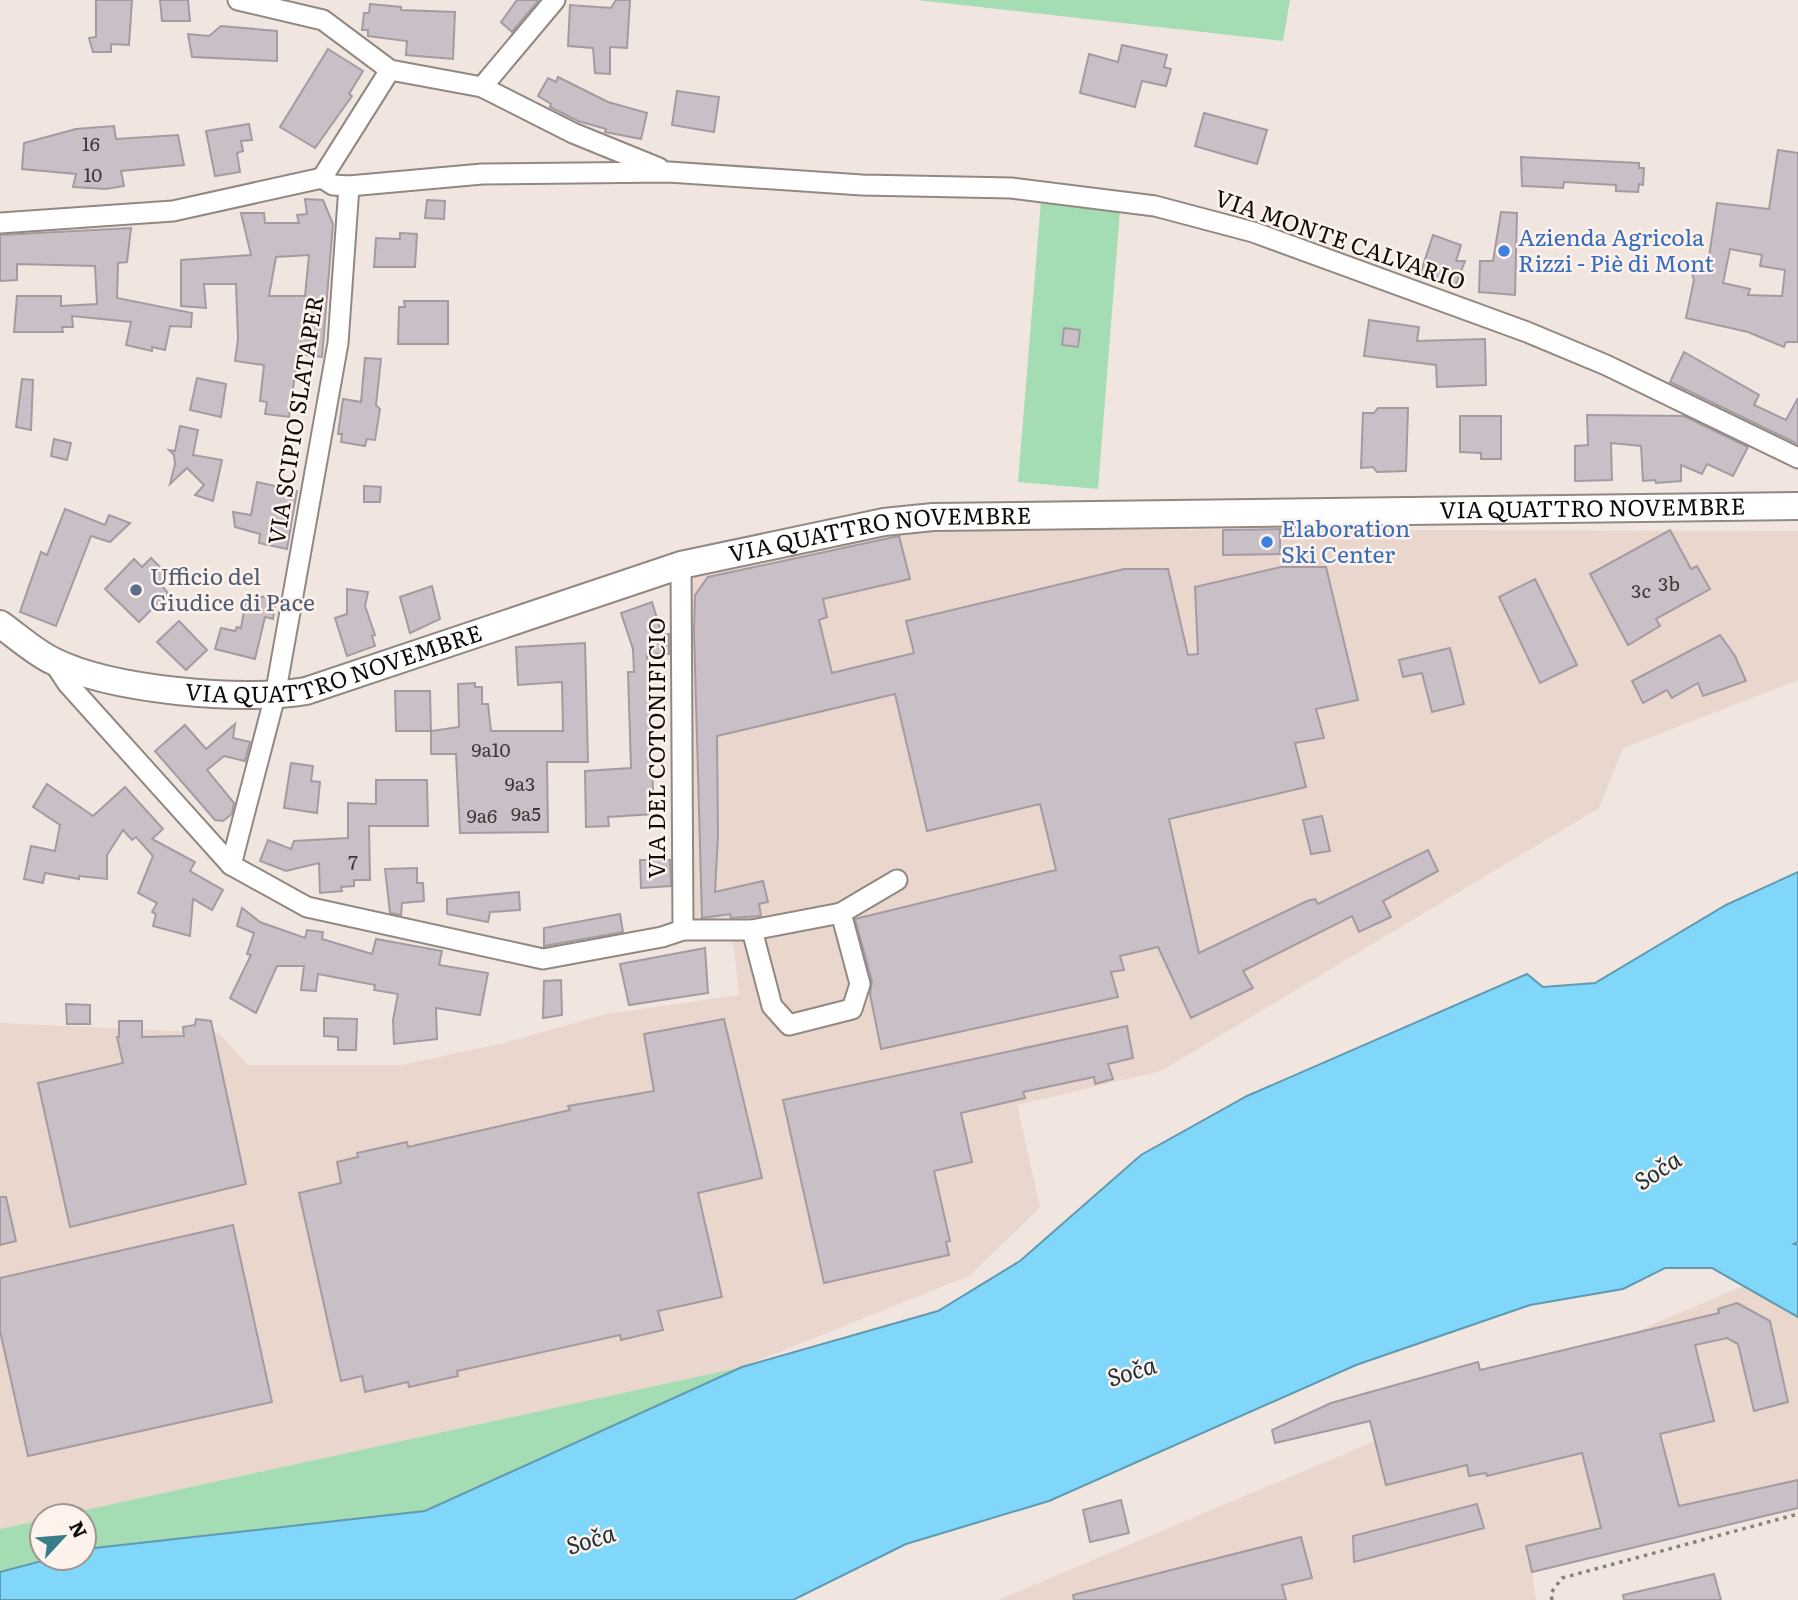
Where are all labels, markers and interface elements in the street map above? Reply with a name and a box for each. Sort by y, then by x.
house number: 16 [82,129,100,157]
house number: 10 [84,160,102,188]
street label: VIA MONTE CALVARIO [1211,179,1470,297]
place label: Azienda Agricola Rizzi - Piè di Mont [1518,219,1714,279]
marker: Azienda Agricola Rizzi - Piè di Mont [1496,243,1512,259]
street label: VIA SCIPIO SLATAPER [258,292,331,547]
street label: VIA QUATTRO NOVEMBRE [1439,488,1746,526]
street label: VIA QUATTRO NOVEMBRE [725,497,1032,569]
place label: Elaboration Ski Center [1281,510,1410,570]
marker: Elaboration Ski Center [1259,534,1275,550]
place label: Ufficio del Giudice di Pace [150,558,315,618]
house number: 3b [1658,569,1680,597]
house number: 3c [1631,576,1651,604]
marker: Ufficio del Giudice di Pace [128,582,144,598]
street label: VIA QUATTRO NOVEMBRE [184,614,486,710]
street label: VIA DEL COTONIFICIO [638,617,672,879]
house number: 9a10 [472,735,510,763]
house number: 9a3 [505,769,535,797]
house number: 9a5 [511,799,541,827]
house number: 9a6 [467,801,497,829]
house number: 7 [348,847,358,875]
water label: Soča [1626,1140,1687,1197]
water label: Soča [1102,1345,1161,1394]
north arrow [28,1502,98,1572]
water label: Soča [561,1513,620,1562]
text: N [63,1516,95,1542]

